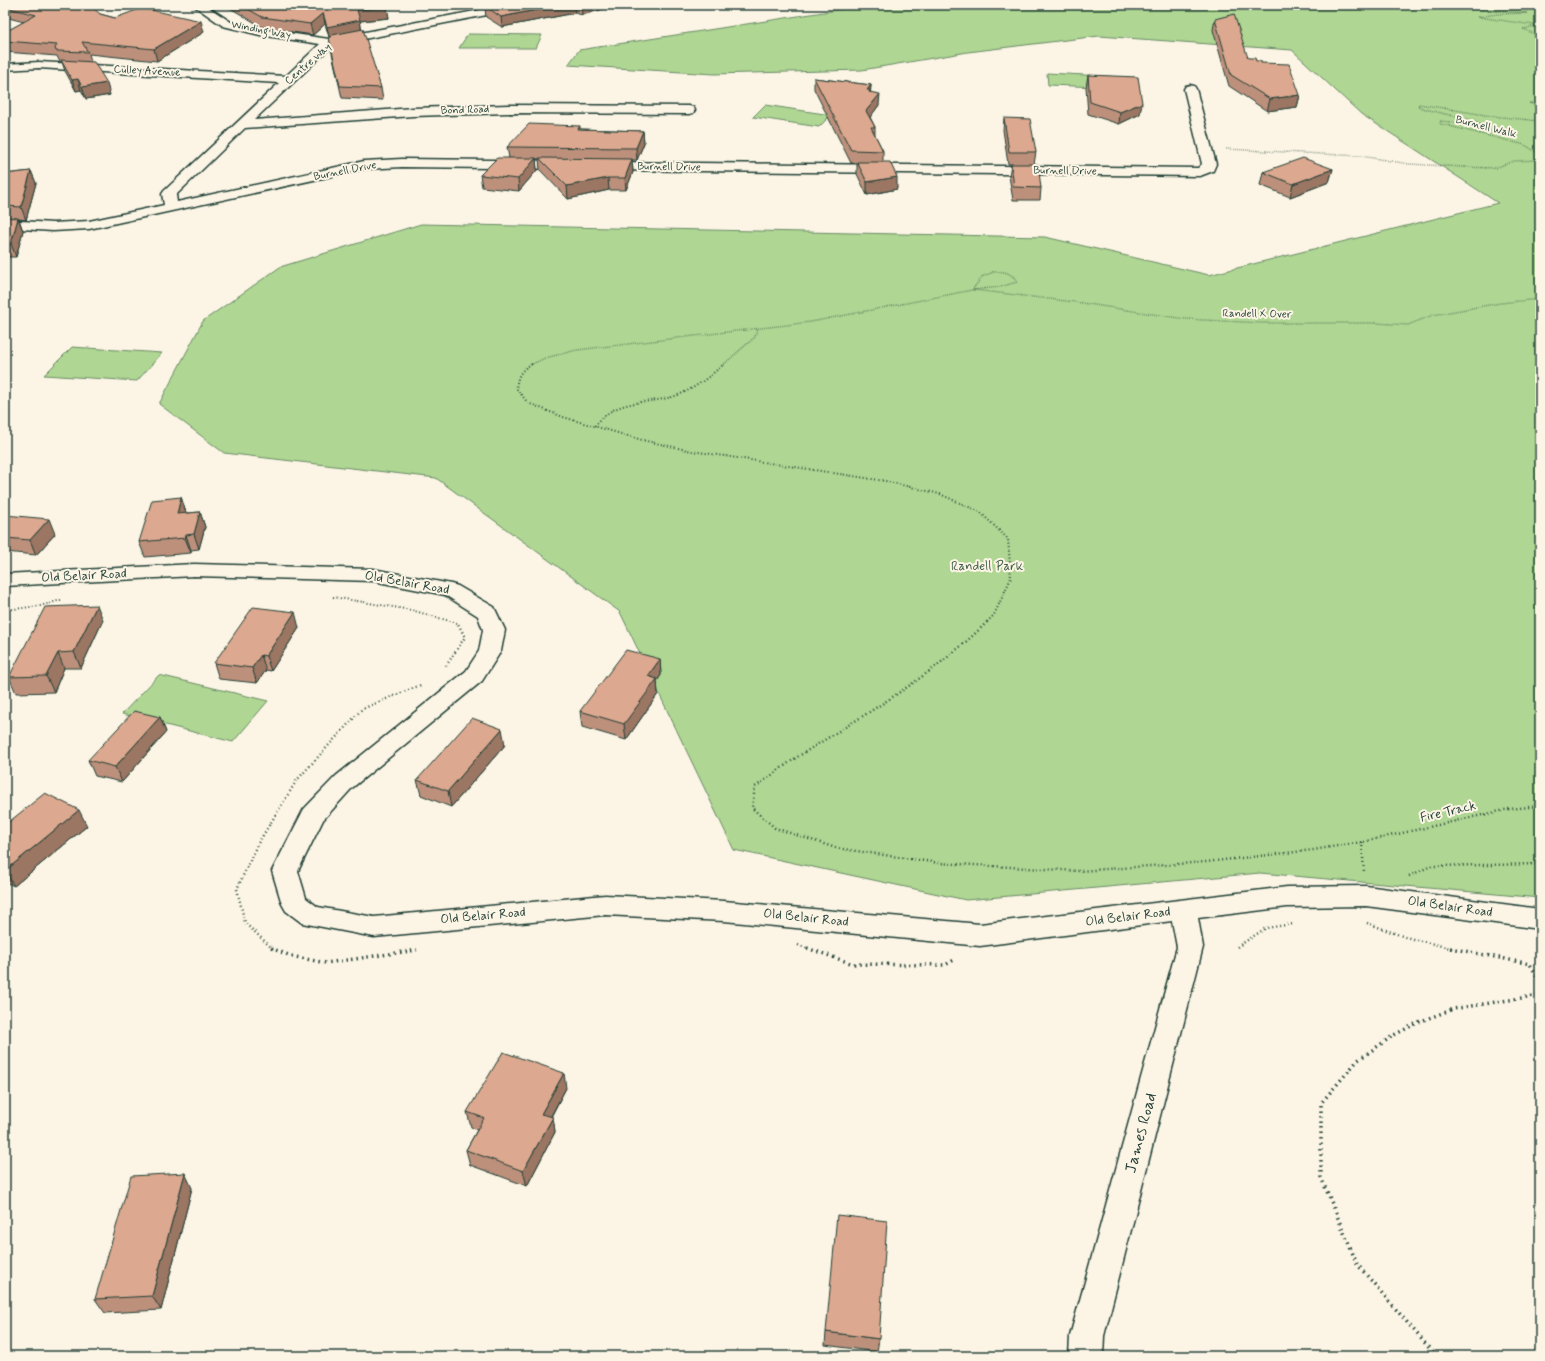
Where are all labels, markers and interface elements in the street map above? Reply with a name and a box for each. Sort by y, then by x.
street label: Winding Way [230,17,292,45]
street label: Centre Way [282,40,334,88]
street label: Culley Avenue [113,62,181,80]
street label: Bond Road [440,102,490,118]
street label: Burnell Walk [1454,113,1518,141]
street label: Burnell Drive [312,158,378,184]
street label: Burnell Drive [637,159,701,175]
street label: Burnell Drive [1033,163,1097,179]
street label: Randell X Over [1223,306,1292,322]
park label: Randell Park [951,558,1024,575]
street label: Old Belair Road [41,565,127,587]
street label: Old Belair Road [363,567,451,599]
street label: Fire Track [1418,797,1478,827]
street label: Old Belair Road [1406,893,1494,921]
street label: Old Belair Road [1084,903,1172,931]
street label: Old Belair Road [440,904,526,928]
street label: Old Belair Road [763,905,849,931]
street label: James Road [1120,1090,1162,1176]

